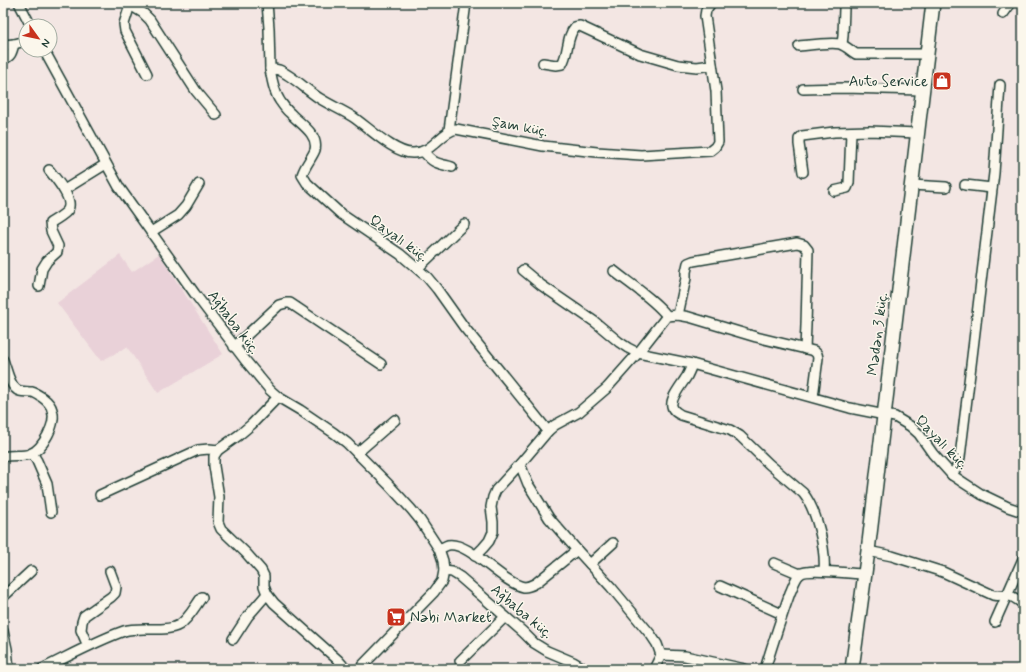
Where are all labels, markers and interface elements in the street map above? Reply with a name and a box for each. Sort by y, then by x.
north arrow [18,18,58,58]
text: N [38,36,53,50]
shop icon: Auto Service [931,70,953,92]
place label: Auto Service [849,72,928,92]
street label: Şam küç. [490,112,549,142]
street label: Qayalı küç. [365,211,432,267]
street label: Ağbaba küç. [203,287,264,359]
street label: Mədən 3 küç. [863,291,893,377]
street label: Qayalı küç. [910,411,972,474]
street label: Ağbaba küç. [486,580,557,644]
supermarket icon: Nəbi Market [385,606,407,628]
place label: Nəbi Market [410,608,492,628]

